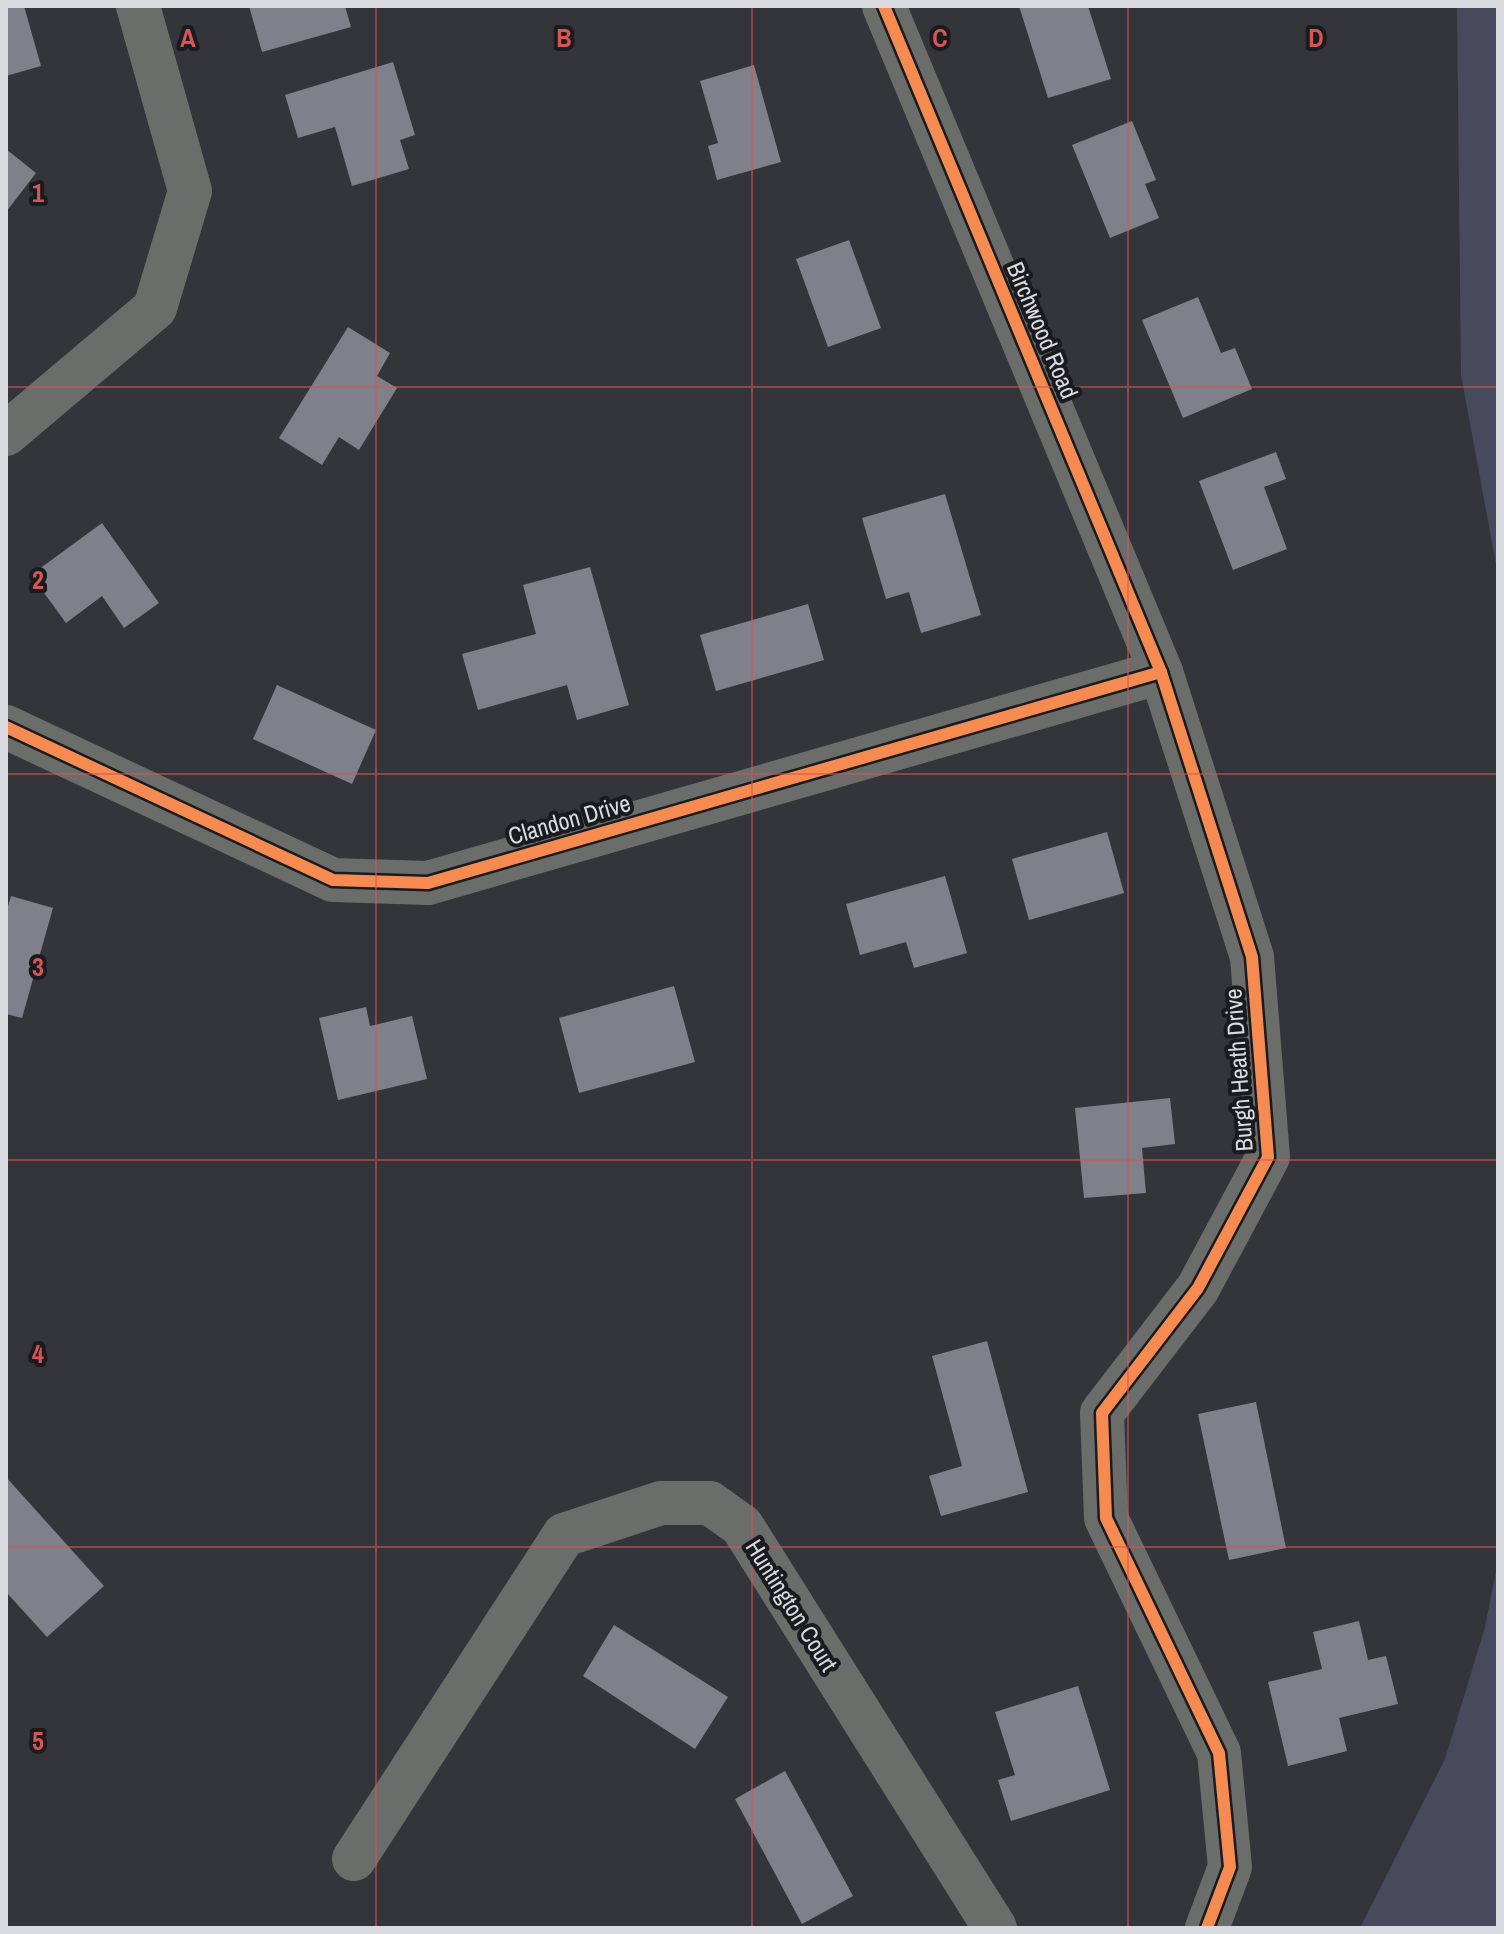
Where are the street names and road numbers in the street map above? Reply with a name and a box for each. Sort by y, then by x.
street label: Birchwood Road [1000,257,1086,403]
street label: Clandon Drive [504,786,634,852]
street label: Burgh Heath Drive [1216,988,1260,1152]
street label: Huntington Court [739,1533,846,1677]

